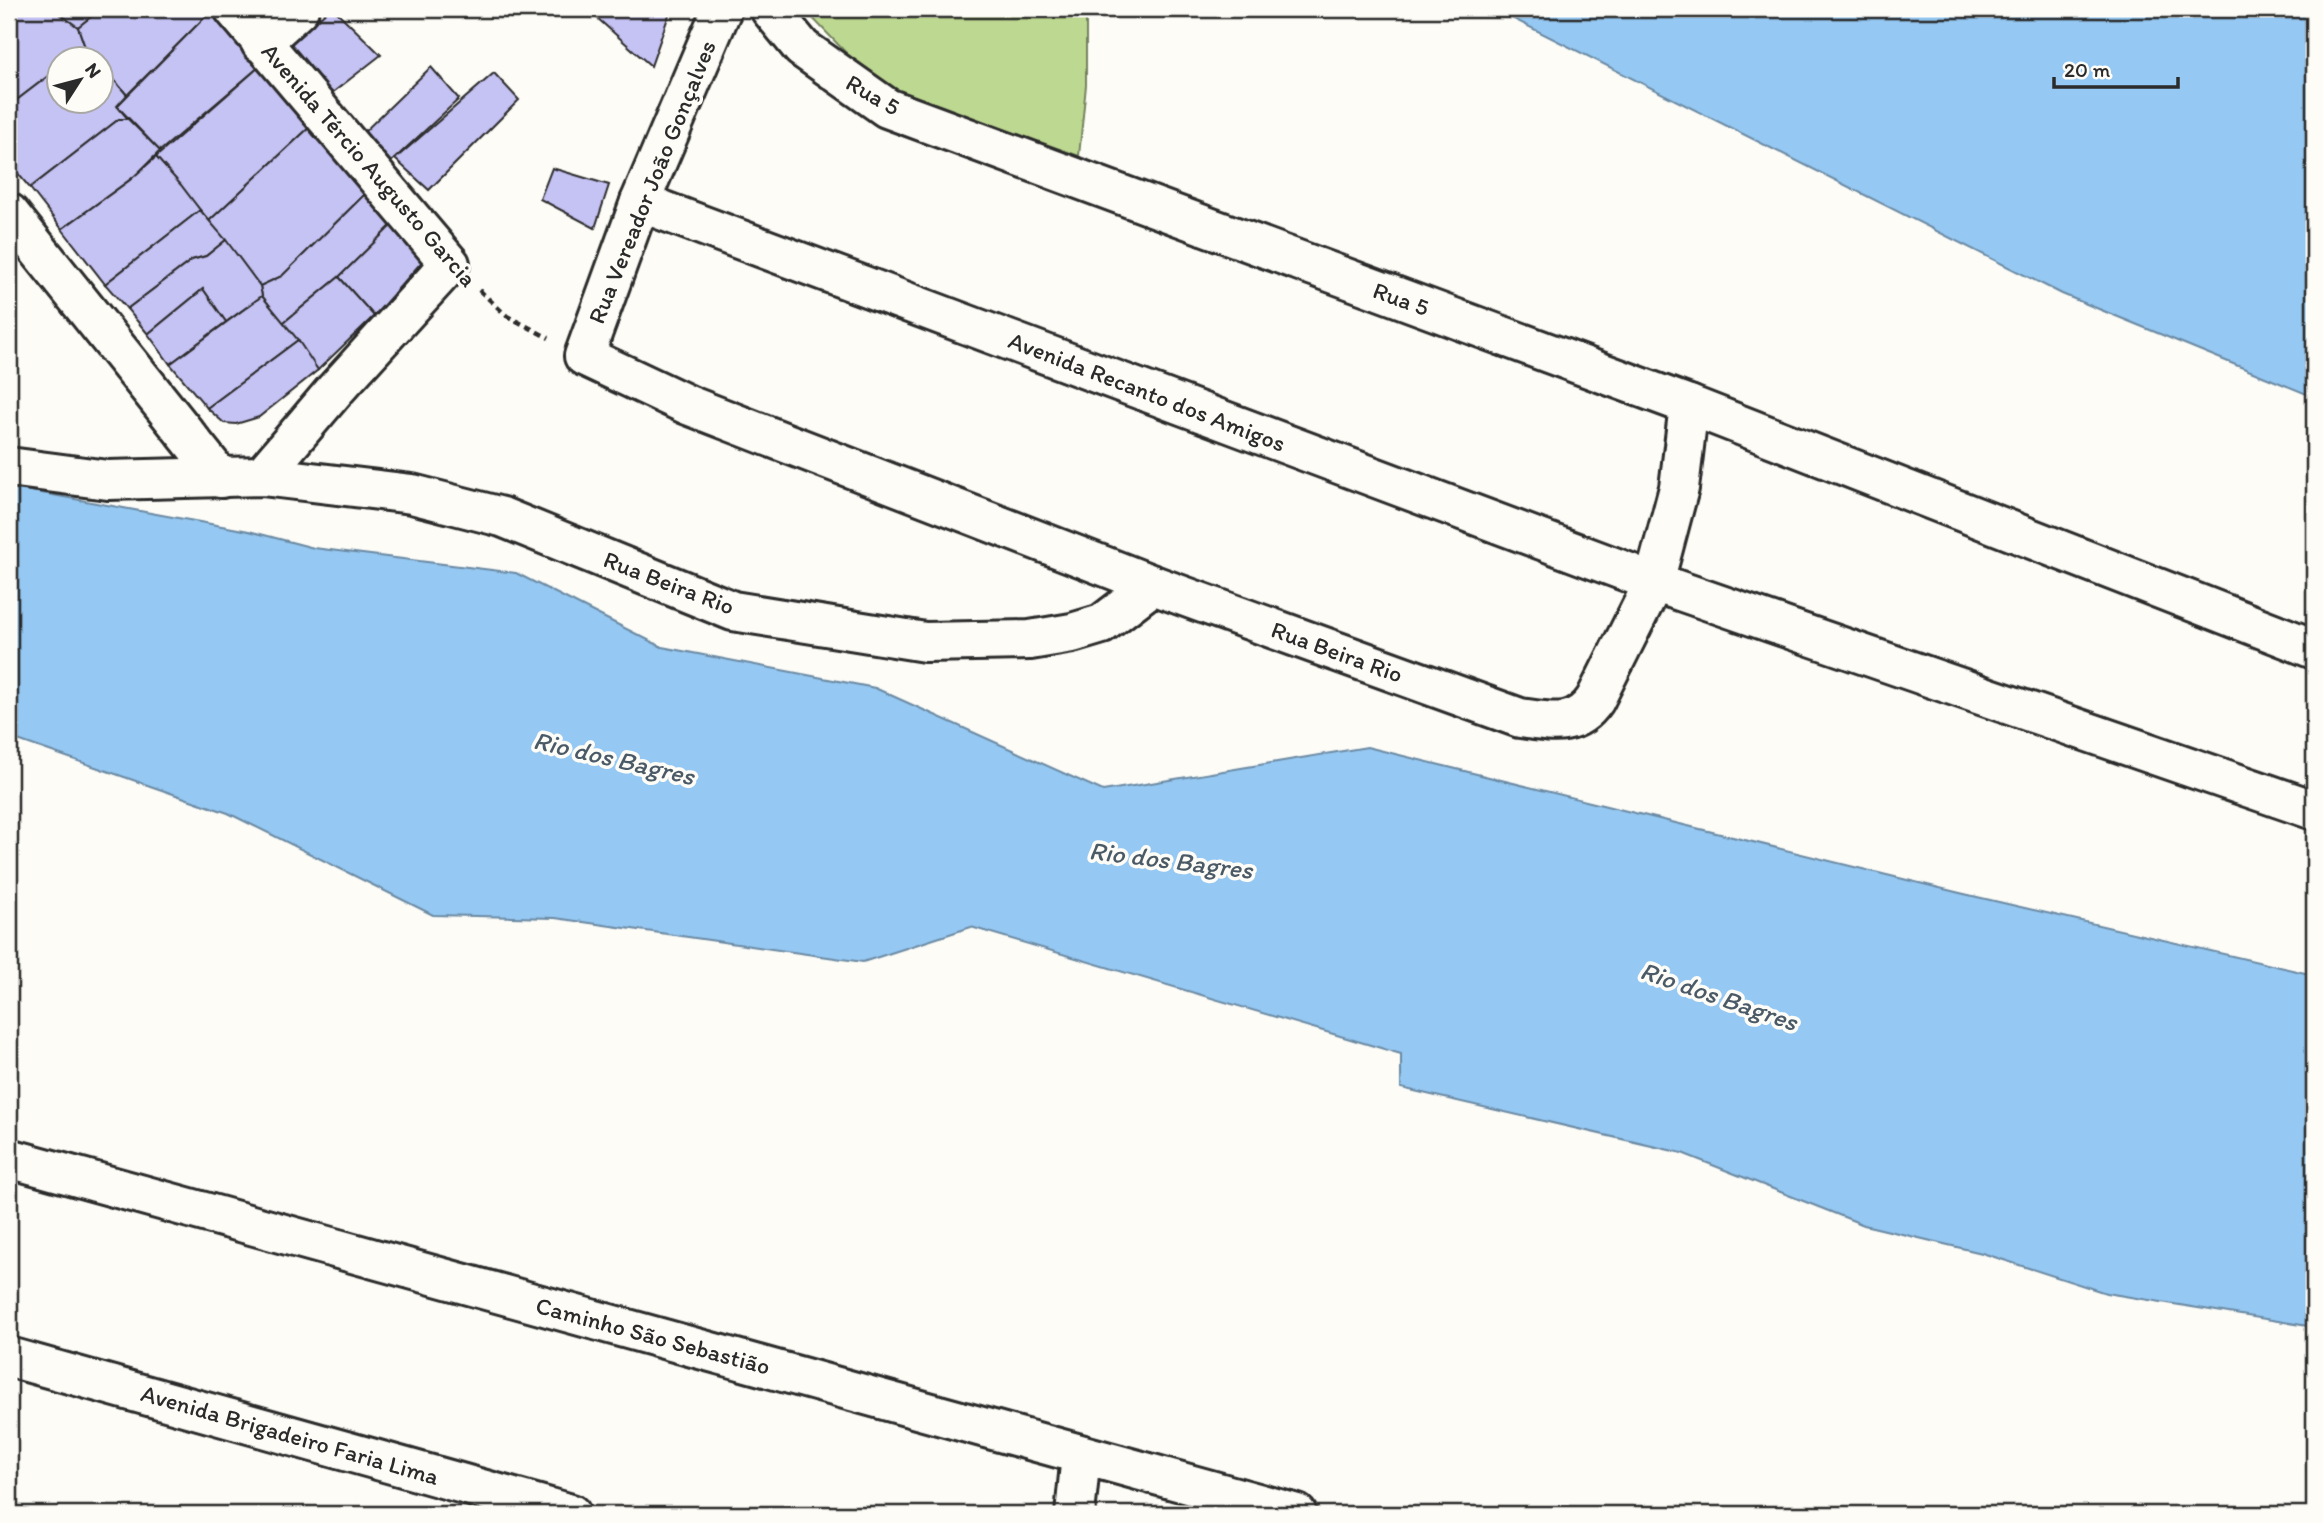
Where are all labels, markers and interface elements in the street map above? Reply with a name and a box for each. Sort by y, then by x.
street label: Rua Vereador João Gonçalves [581,36,722,328]
street label: Avenida Tércio Augusto Garcia [256,37,483,293]
north arrow [46,46,116,116]
scale bar [2054,46,2178,90]
text: 20 m [2064,57,2111,82]
text: N [80,58,106,82]
street label: Rua 5 [841,68,905,122]
street label: Rua 5 [1369,275,1433,322]
street label: Avenida Recanto dos Amigos [1005,325,1290,458]
street label: Rua Beira Rio [600,544,739,621]
street label: Rua Beira Rio [1267,614,1407,689]
water label: Rio dos Bagres [530,724,699,792]
water label: Rio dos Bagres [1087,834,1256,886]
water label: Rio dos Bagres [1636,954,1803,1038]
street label: Caminho São Sebastião [533,1290,774,1381]
street label: Avenida Brigadeiro Faria Lima [138,1378,443,1491]

